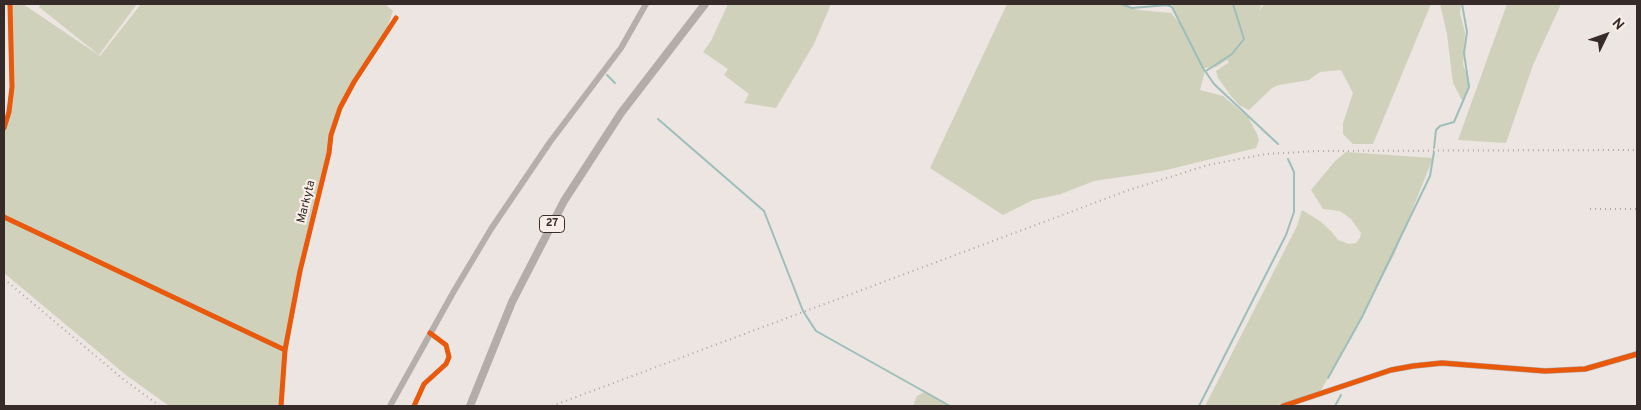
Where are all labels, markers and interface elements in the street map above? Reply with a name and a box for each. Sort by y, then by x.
north arrow [1581,10,1631,60]
text: N [1608,15,1627,34]
street label: Markyta [295,179,319,225]
road number: 27 [540,215,564,232]

